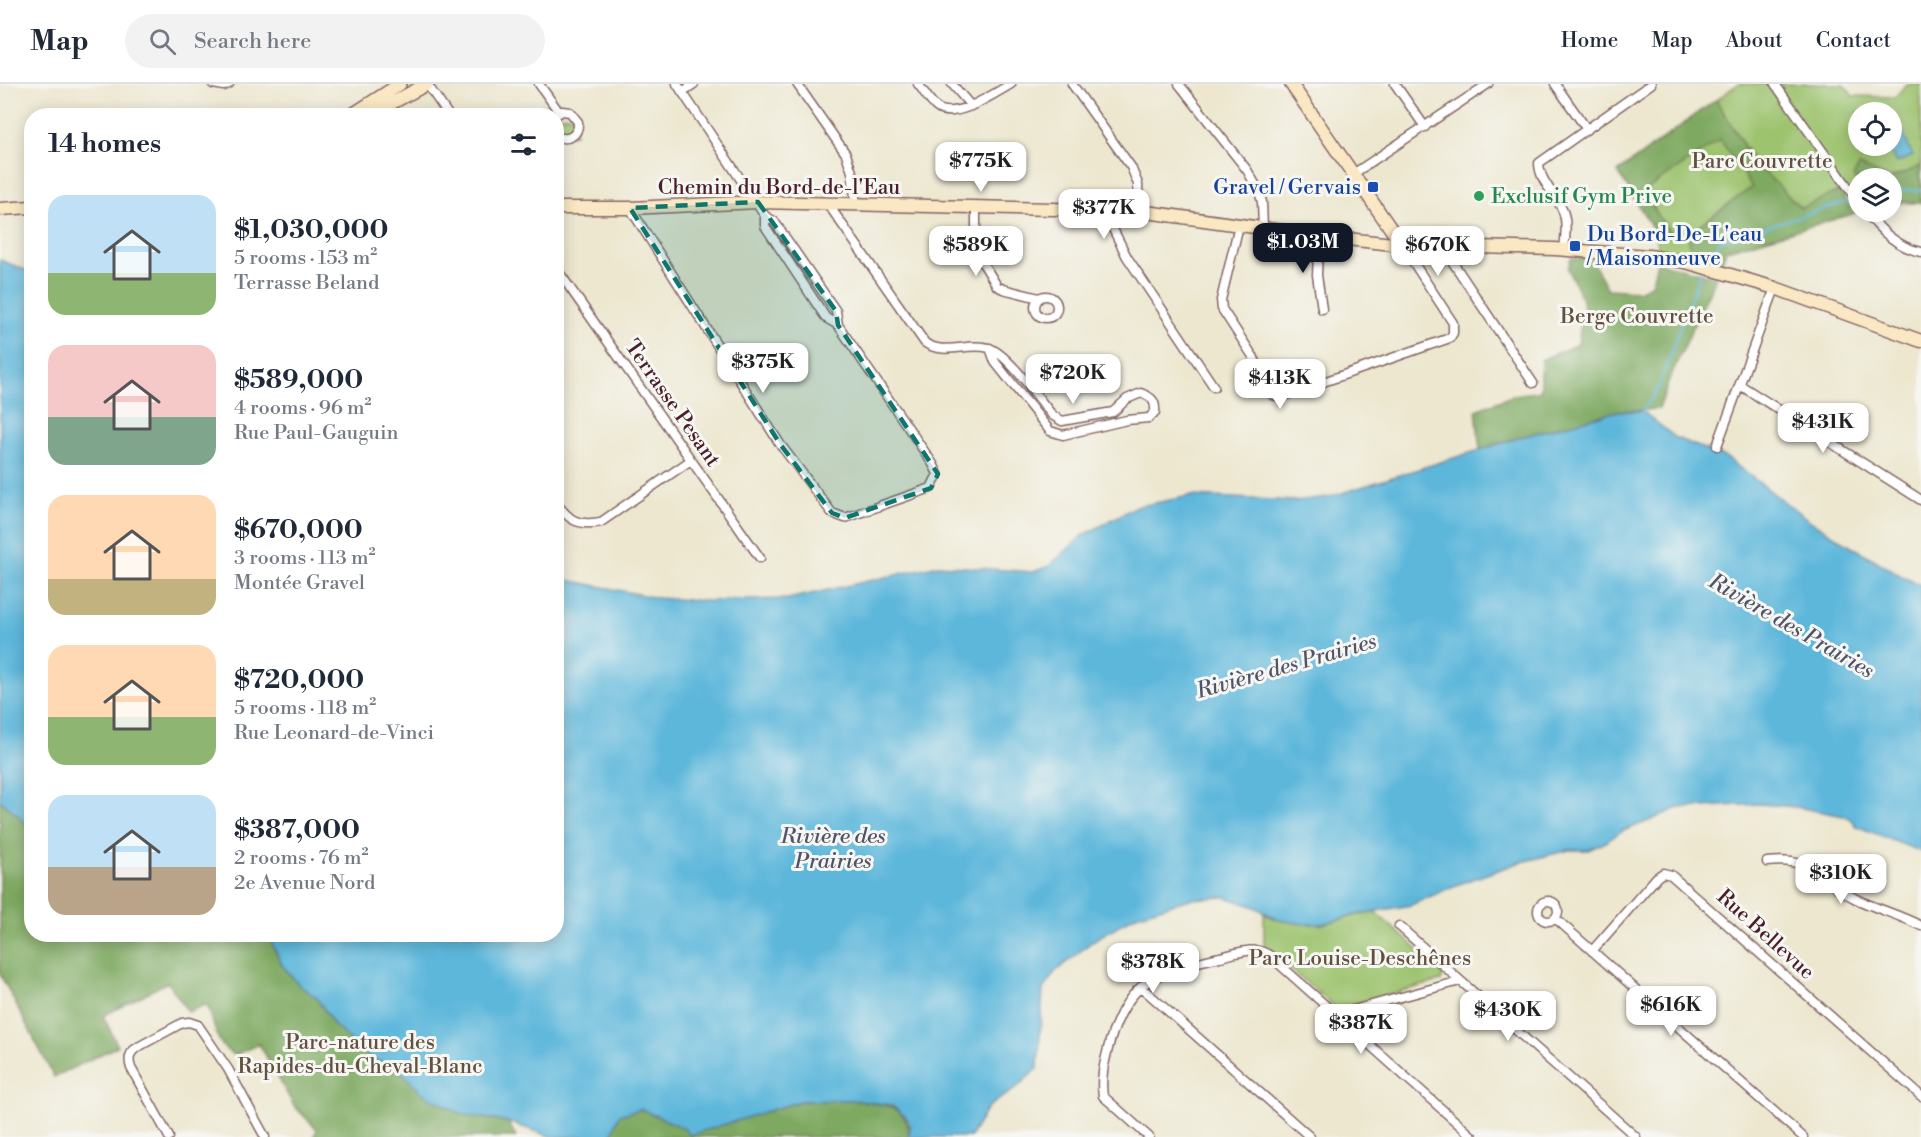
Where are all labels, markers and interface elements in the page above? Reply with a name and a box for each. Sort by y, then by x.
search box [125,14,545,68]
text: Map [30,24,89,59]
icon: search [146,25,179,58]
text: Search here [194,28,311,55]
text: Home [1561,28,1618,54]
text: Map [1651,28,1693,54]
text: About [1726,28,1783,54]
text: Contact [1816,28,1891,54]
map controls [1848,102,1902,222]
button: locate [1848,102,1902,156]
text: 14 homes [48,128,161,160]
icon: filters [507,128,540,161]
pin: $775K [939,142,1023,193]
text: $775K [949,149,1013,174]
park label: Parc Couvrette [1691,149,1833,175]
button: layers [1848,168,1902,222]
street label: Chemin du Bord-de-l'Eau [658,175,900,201]
place label: Gravel / Gervais [1213,175,1361,201]
marker: Gravel / Gervais [1366,180,1380,194]
place label: Exclusif Gym Prive [1491,184,1672,210]
pin: $377K [1062,189,1146,240]
marker: Exclusif Gym Prive [1472,189,1486,203]
text: $377K [1072,196,1136,221]
text: $1,030,000 [234,214,388,246]
icon: home [96,219,168,291]
place label: Du Bord-De-L'eau / Maisonneuve [1586,222,1762,272]
pin: $1.03M [1254,223,1352,274]
pin: $589K [934,226,1018,277]
pin: $670K [1396,226,1480,277]
text: $1.03M [1267,230,1339,255]
text: $589K [943,233,1009,258]
text: $670K [1405,233,1471,258]
marker: Du Bord-De-L'eau / Maisonneuve [1568,239,1582,253]
text: 5 rooms · 153 m² [234,246,377,271]
text: Terrasse Beland [234,271,379,296]
park label: Berge Couvrette [1559,304,1714,330]
street label: Terrasse Pesant [619,335,726,473]
pin: $375K [721,343,805,394]
text: $375K [731,350,795,375]
pin: $720K [1031,354,1115,405]
pin: $413K [1238,359,1322,410]
text: $720K [1040,361,1106,386]
text: $589,000 [234,364,363,396]
text: $413K [1249,366,1311,391]
icon: home [96,369,168,441]
text: 4 rooms · 96 m² [234,396,372,421]
pin: $431K [1781,403,1865,454]
text: $431K [1792,410,1854,435]
text: Rue Paul-Gauguin [234,421,398,446]
text: $670,000 [234,514,363,546]
icon: home [96,519,168,591]
text: 3 rooms · 113 m² [234,546,375,571]
water label: Rivière des Prairies [1703,568,1879,685]
text: Montée Gravel [234,571,365,596]
water label: Rivière des Prairies [1192,628,1380,705]
text: $720,000 [234,664,364,696]
icon: home [96,669,168,741]
text: 5 rooms · 118 m² [234,696,376,721]
text: Rue Leonard-de-Vinci [234,721,434,746]
text: $387,000 [234,814,360,846]
icon: home [96,819,168,891]
water label: Rivière des Prairies [780,823,885,875]
text: 2 rooms · 76 m² [234,846,368,871]
pin: $310K [1799,854,1883,905]
text: $310K [1809,861,1873,886]
text: 2e Avenue Nord [234,871,375,896]
street label: Rue Bellevue [1711,884,1820,985]
pin: $378K [1111,943,1195,994]
park label: Parc Louise-Deschênes [1249,946,1471,972]
text: $378K [1121,950,1185,975]
pin: $616K [1629,986,1713,1037]
pin: $430K [1466,991,1550,1042]
text: $616K [1640,993,1702,1018]
text: $430K [1474,998,1542,1023]
pin: $387K [1319,1004,1403,1055]
text: $387K [1329,1011,1393,1036]
park label: Parc-nature des Rapides-du-Cheval-Blanc [237,1030,483,1080]

